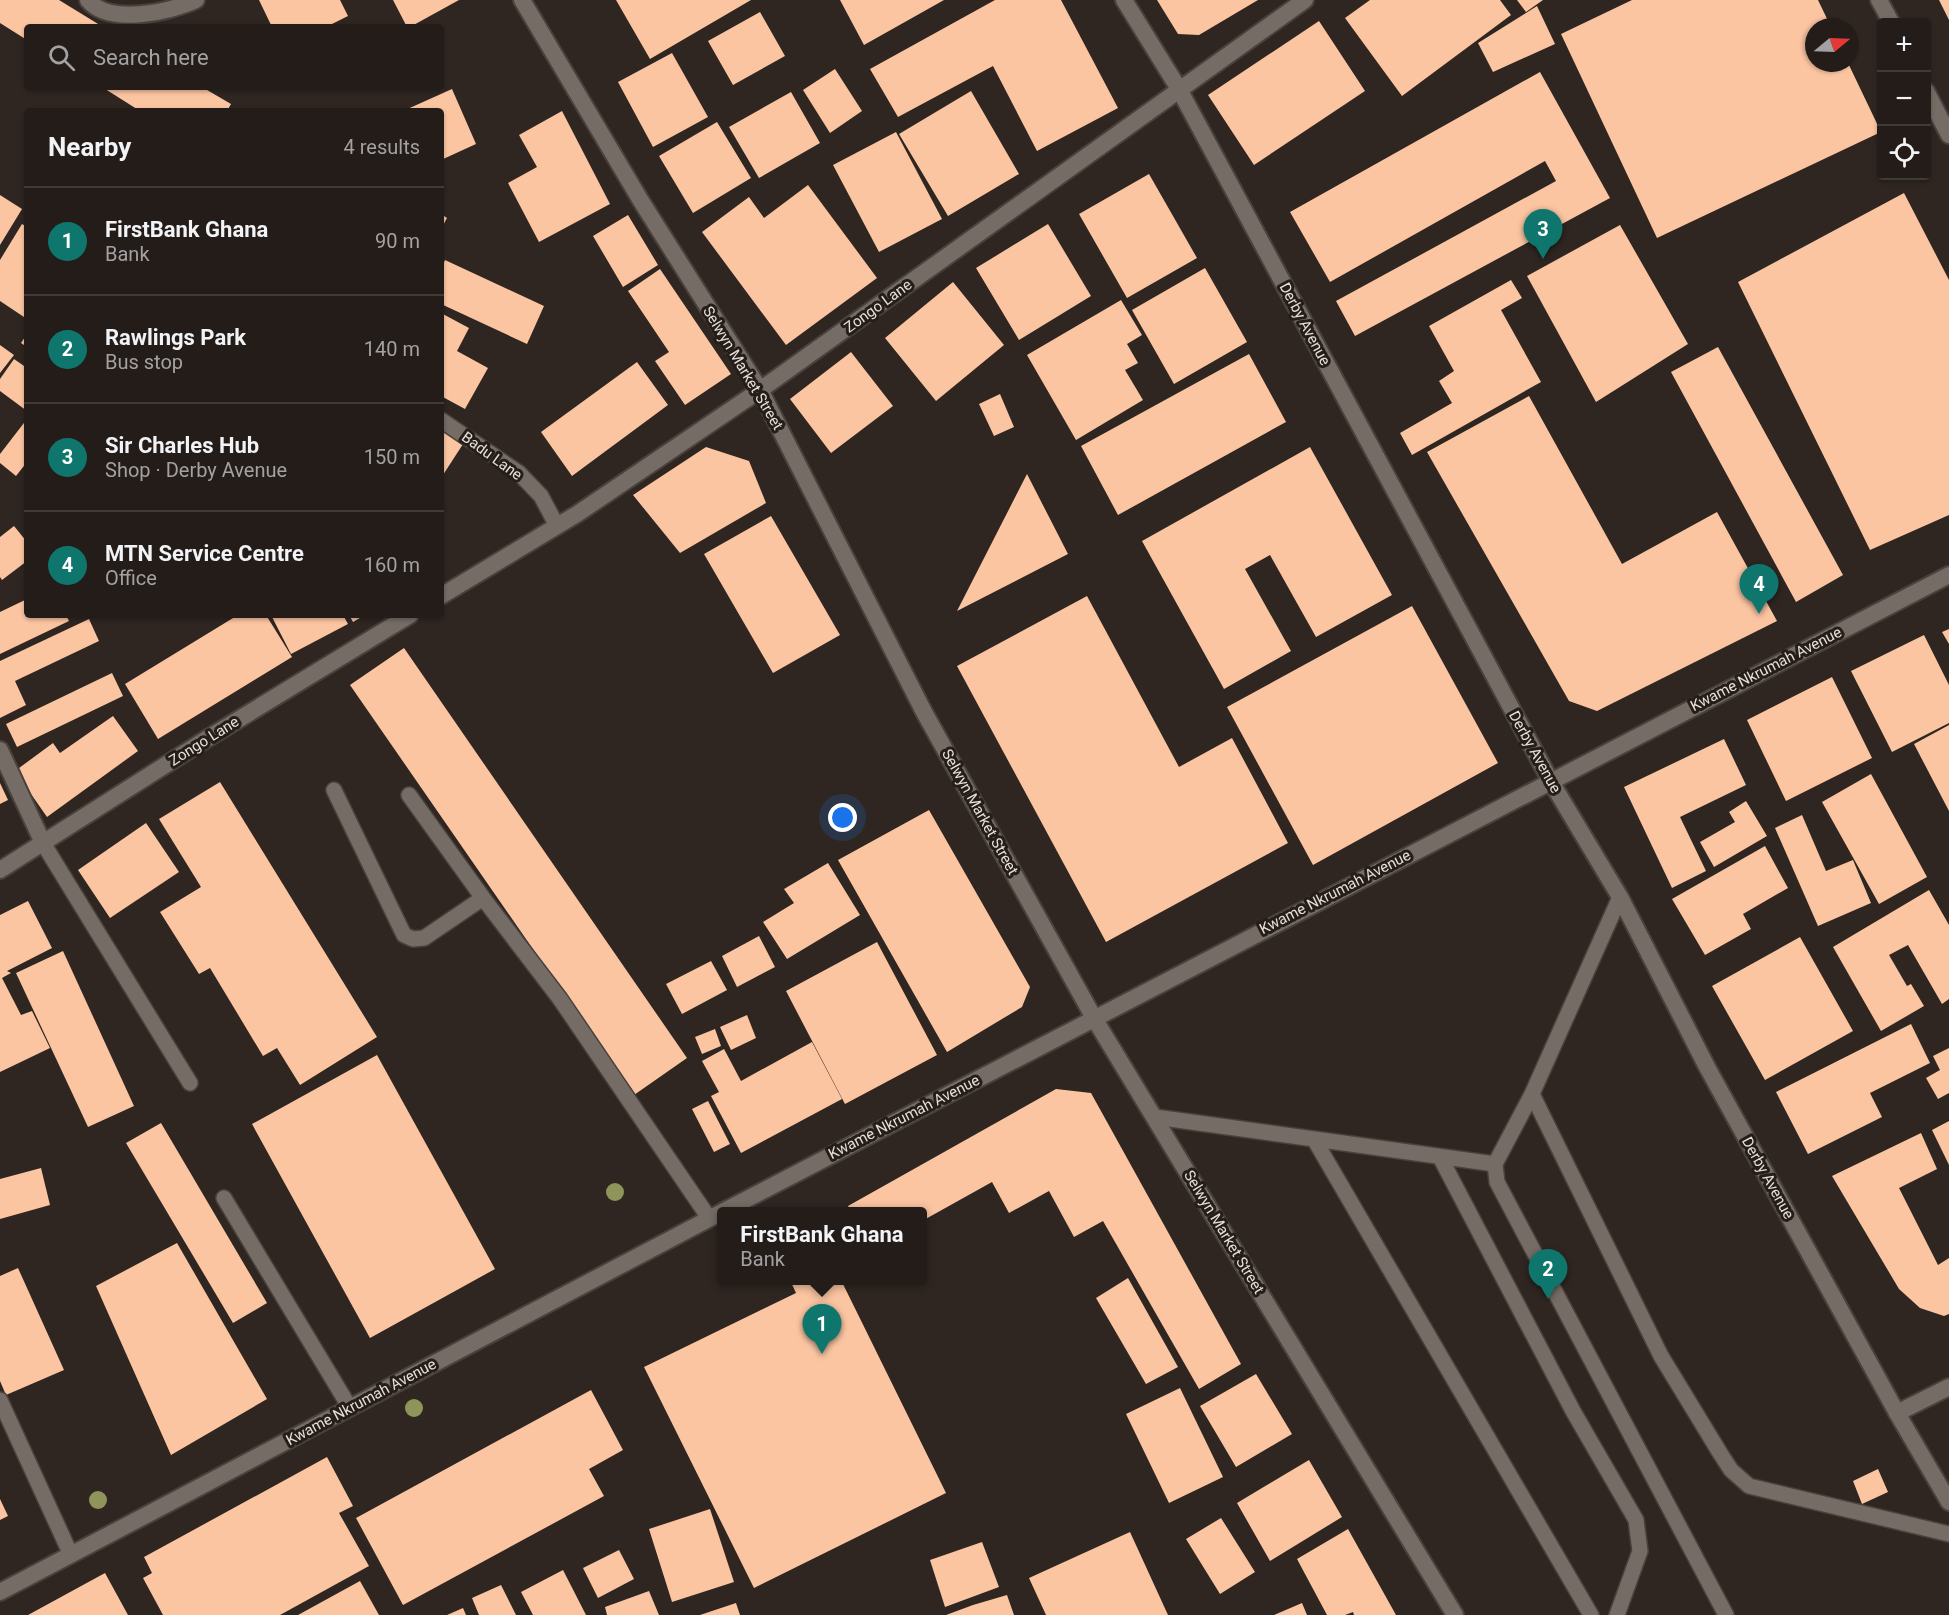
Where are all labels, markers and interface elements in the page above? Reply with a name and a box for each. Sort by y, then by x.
north arrow [1805,18,1859,72]
map controls [1877,18,1931,180]
button: + [1877,18,1931,72]
search box [24,24,444,90]
icon: search [45,41,78,74]
text: Search here [93,45,209,70]
button: − [1877,72,1931,126]
button: locate [1877,126,1931,180]
text: Nearby [48,132,131,162]
text: 4 results [344,135,420,159]
pin: 3 [1524,210,1562,259]
text: FirstBank Ghana [105,217,268,242]
text: 1 [62,229,73,253]
text: 90 m [375,229,420,253]
text: Bank [105,242,150,266]
street label: Zongo Lane [841,276,915,336]
street label: Derby Avenue [1276,280,1334,368]
street label: Selwyn Market Street [699,303,787,433]
text: Rawlings Park [105,325,246,350]
text: 2 [62,337,73,361]
text: 140 m [364,337,420,361]
text: Bus stop [105,350,183,374]
street label: Badu Lane [458,428,526,484]
text: Sir Charles Hub [105,433,259,458]
text: 3 [62,445,73,469]
text: 150 m [364,445,420,469]
text: Shop · Derby Avenue [105,458,287,482]
text: MTN Service Centre [105,541,304,566]
text: 4 [62,553,73,577]
text: 160 m [364,553,420,577]
pin: 4 [1740,564,1778,614]
text: Office [105,566,157,590]
street label: Kwame Nkrumah Avenue [1687,623,1845,715]
street label: Derby Avenue [1505,708,1565,796]
street label: Zongo Lane [166,712,242,770]
street label: Selwyn Market Street [938,746,1022,878]
your location [828,803,857,832]
street label: Kwame Nkrumah Avenue [1256,846,1414,938]
street label: Kwame Nkrumah Avenue [825,1071,983,1163]
street label: Derby Avenue [1738,1134,1798,1222]
street label: Selwyn Market Street [1180,1167,1268,1297]
popup [717,1207,927,1285]
text: FirstBank Ghana [740,1222,904,1247]
text: Bank [740,1247,785,1271]
pin: 2 [1528,1250,1568,1299]
pin: 1 [802,1304,842,1354]
street label: Kwame Nkrumah Avenue [283,1355,439,1449]

